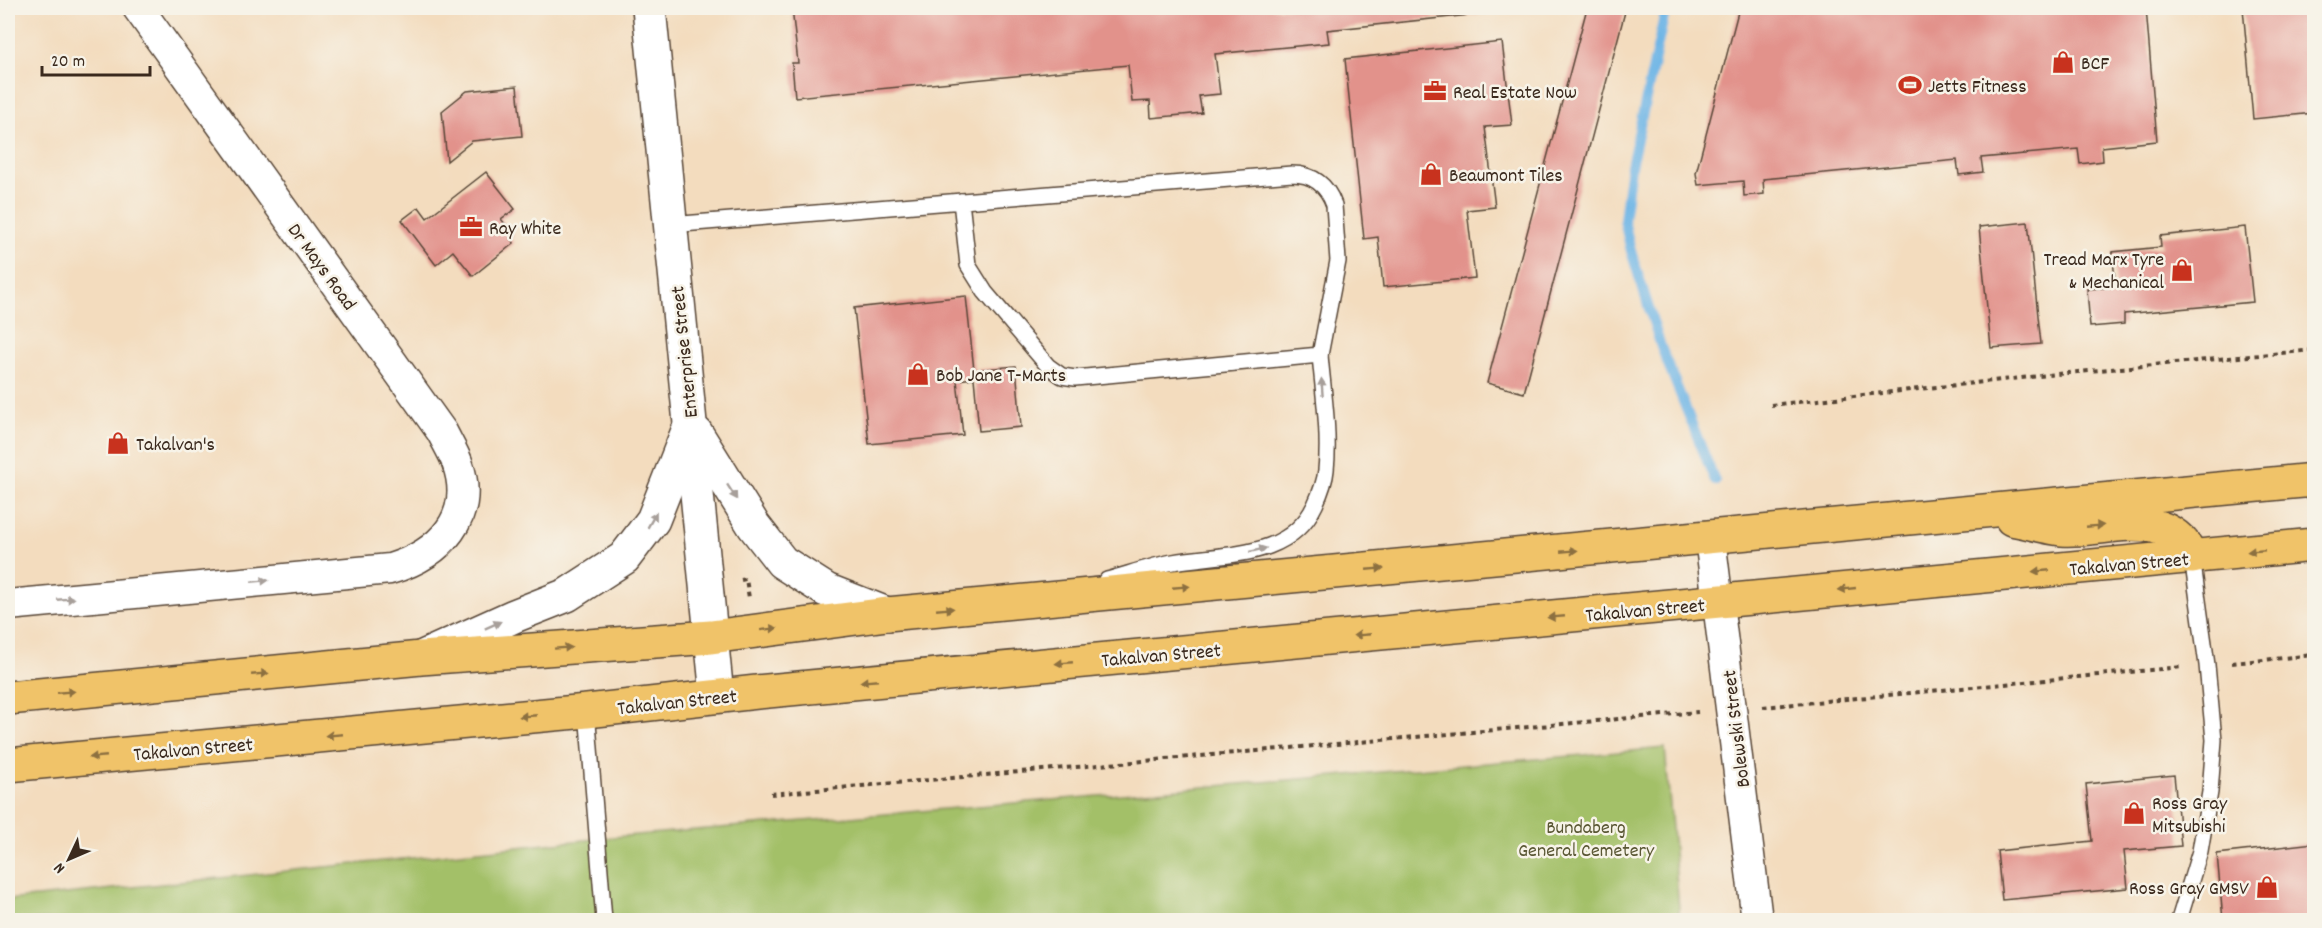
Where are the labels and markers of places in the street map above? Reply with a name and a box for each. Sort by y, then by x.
shop icon: BCF [2050,49,2076,75]
place label: BCF [2081,51,2109,79]
sports icon: Jetts Fitness [1897,72,1923,98]
place label: Jetts Fitness [1928,74,2027,102]
office icon: Real Estate Now [1422,78,1448,104]
place label: Real Estate Now [1453,80,1577,108]
shop icon: Beaumont Tiles [1418,161,1444,187]
place label: Beaumont Tiles [1449,163,1563,191]
office icon: Ray White [458,214,484,240]
place label: Ray White [489,216,561,244]
place label: Tread Marx Tyre & Mechanical [2044,247,2164,298]
shop icon: Tread Marx Tyre & Mechanical [2169,257,2195,283]
shop icon: Bob Jane T-Marts [905,361,931,387]
place label: Bob Jane T-Marts [936,363,1066,391]
shop icon: Takalvan's [105,430,131,456]
place label: Takalvan's [136,432,215,460]
place label: Ross Gray Mitsubishi [2152,791,2228,842]
shop icon: Ross Gray Mitsubishi [2121,800,2147,826]
shop icon: Ross Gray GMSV [2254,874,2280,900]
place label: Ross Gray GMSV [2129,876,2249,904]

